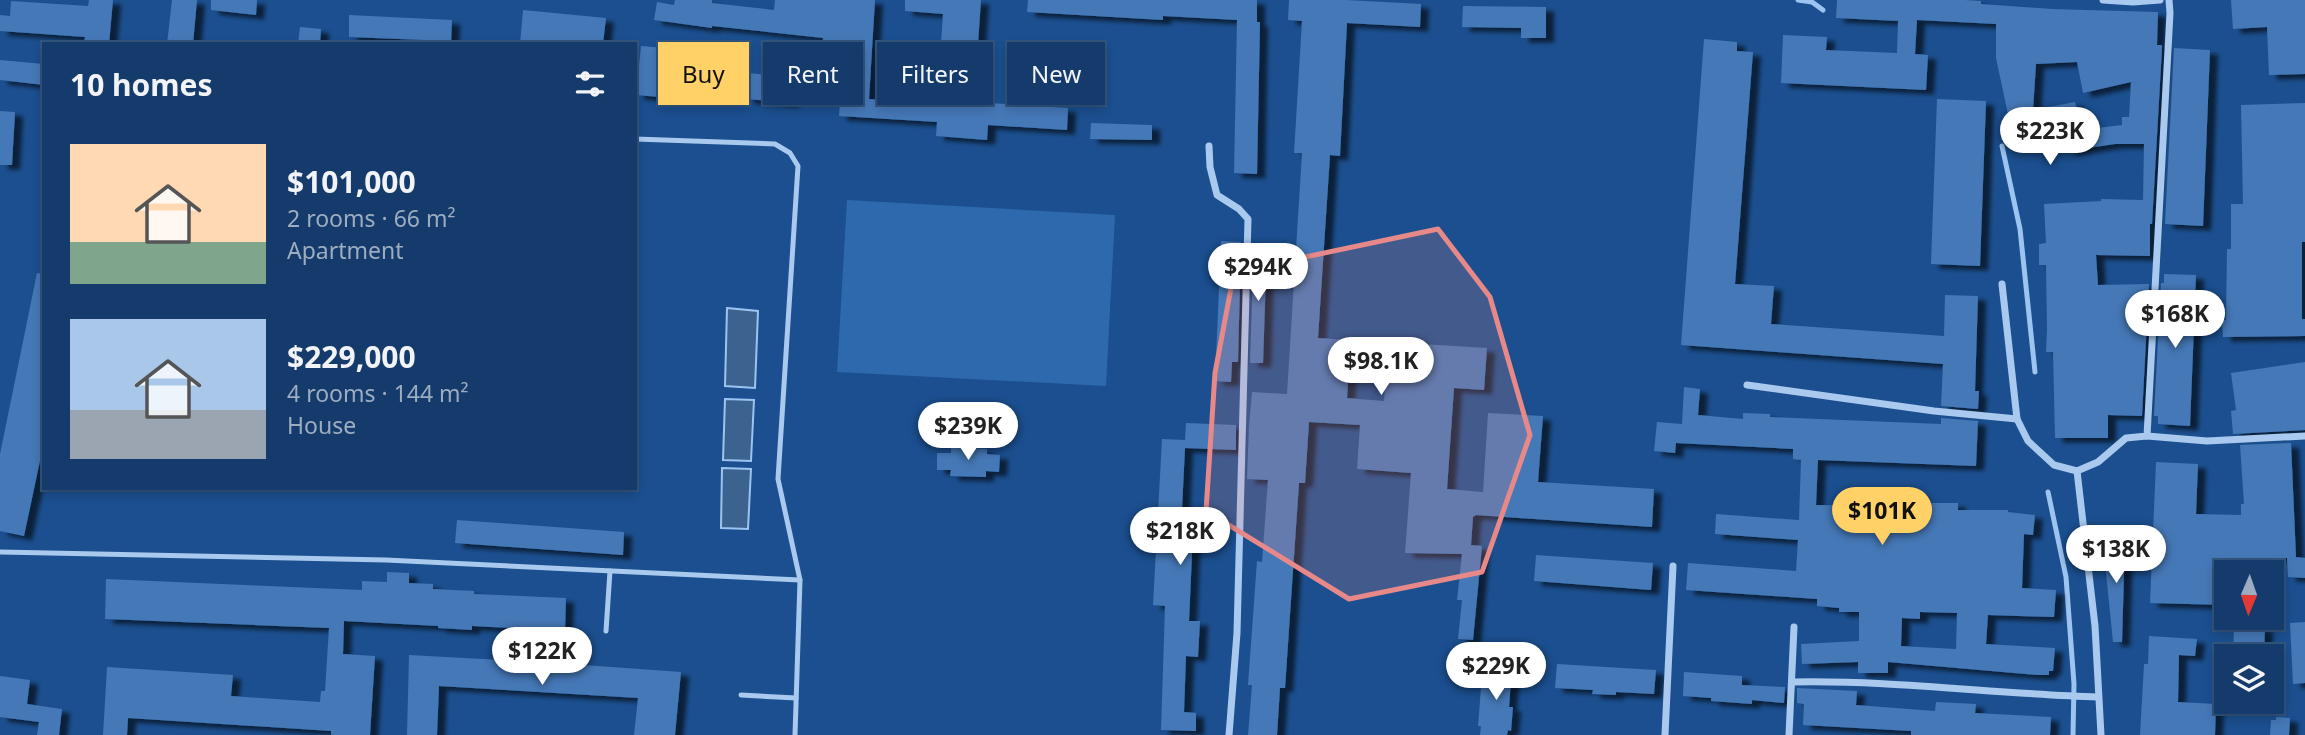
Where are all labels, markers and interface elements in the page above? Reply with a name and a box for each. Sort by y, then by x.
chip: Buy [658,42,749,105]
chip: Rent [763,42,863,105]
chip: Filters [877,42,993,105]
chip: New [1007,42,1105,105]
text: 10 homes [70,64,213,105]
icon: filters [571,65,609,103]
pin: $223K [2001,108,2099,167]
text: $223K [2016,114,2084,146]
text: $101,000 [287,161,416,202]
icon: home [126,172,210,256]
text: 2 rooms · 66 m² [287,202,456,234]
text: Apartment [287,234,404,266]
pin: $294K [1209,244,1307,303]
text: $294K [1224,250,1292,282]
pin: $168K [2126,290,2224,350]
text: $168K [2141,297,2209,329]
text: $229,000 [287,336,416,377]
pin: $98.1K [1324,338,1438,397]
text: $98.1K [1344,344,1418,376]
icon: home [126,347,210,431]
text: 4 rooms · 144 m² [287,377,469,409]
pin: $239K [919,402,1017,462]
text: House [287,409,356,441]
text: $239K [934,409,1002,441]
pin: $101K [1833,488,1931,547]
text: $101K [1848,494,1916,526]
pin: $218K [1131,508,1229,567]
text: $218K [1146,514,1214,546]
pin: $138K [2067,526,2165,585]
text: $138K [2082,532,2150,564]
north arrow [2214,560,2284,630]
map controls [2214,560,2284,714]
pin: $122K [493,628,591,687]
text: $122K [508,634,576,666]
pin: $229K [1447,642,1545,702]
button: layers [2214,644,2284,714]
text: $229K [1462,649,1530,681]

